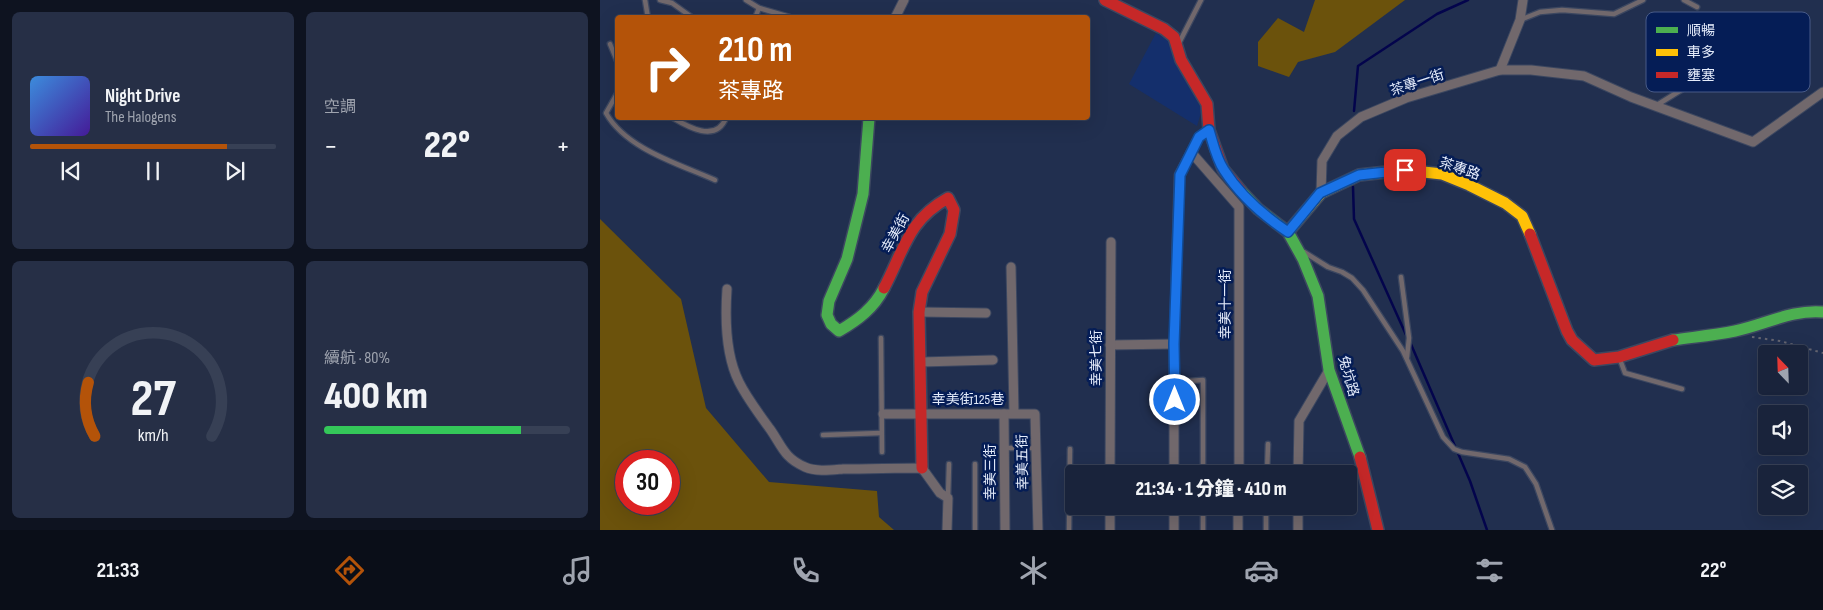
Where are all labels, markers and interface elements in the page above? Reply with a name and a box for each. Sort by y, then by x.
legend [1646,12,1810,92]
text: 順暢 [1687,22,1715,39]
text: 210 m [718,29,792,72]
icon: right [635,35,700,100]
text: 車多 [1687,44,1715,61]
street label: 茶專一街 [1388,66,1446,99]
text: 壅塞 [1687,67,1715,84]
text: 茶專路 [718,78,784,105]
text: Night Drive [105,85,180,108]
text: 空調 [324,98,356,117]
text: The Halogens [105,108,176,127]
text: 22° [424,123,470,168]
text: − [324,130,338,163]
text: + [556,130,570,163]
pin [1384,149,1426,191]
street label: 茶專路 [1437,154,1482,183]
icon: arrive [1391,156,1419,184]
icon: previous [57,157,85,185]
icon: pause [139,157,167,185]
icon: next [221,157,249,185]
street label: 幸美街 [878,211,913,256]
street label: 幸美十一街 [1217,269,1234,339]
street label: 幸美七街 [1088,330,1105,386]
north arrow [1758,345,1808,395]
map controls [1758,345,1808,515]
text: 續航 · 80% [324,349,390,368]
street label: 兔坑路 [1335,354,1362,399]
text: 27 [130,368,176,431]
position arrow [1148,373,1200,425]
text: 400 km [324,374,428,419]
street label: 幸美街125巷 [932,391,1004,408]
button: sound [1758,405,1808,455]
text: km/h [138,425,168,446]
street label: 幸美五街 [1014,434,1031,490]
street label: 幸美三街 [982,444,999,500]
speed limit sign: 30 [615,450,680,515]
button: layers [1758,465,1808,515]
text: 21:34 · 1 分鐘 · 410 m [1135,478,1287,501]
icon: directions [332,553,367,588]
icon: music [560,553,595,588]
icon: phone [788,553,823,588]
icon: climate [1016,553,1051,588]
icon: car [1244,553,1279,588]
icon: filters [1472,553,1507,588]
text: 21:33 [96,557,139,584]
text: 22° [1700,557,1726,584]

